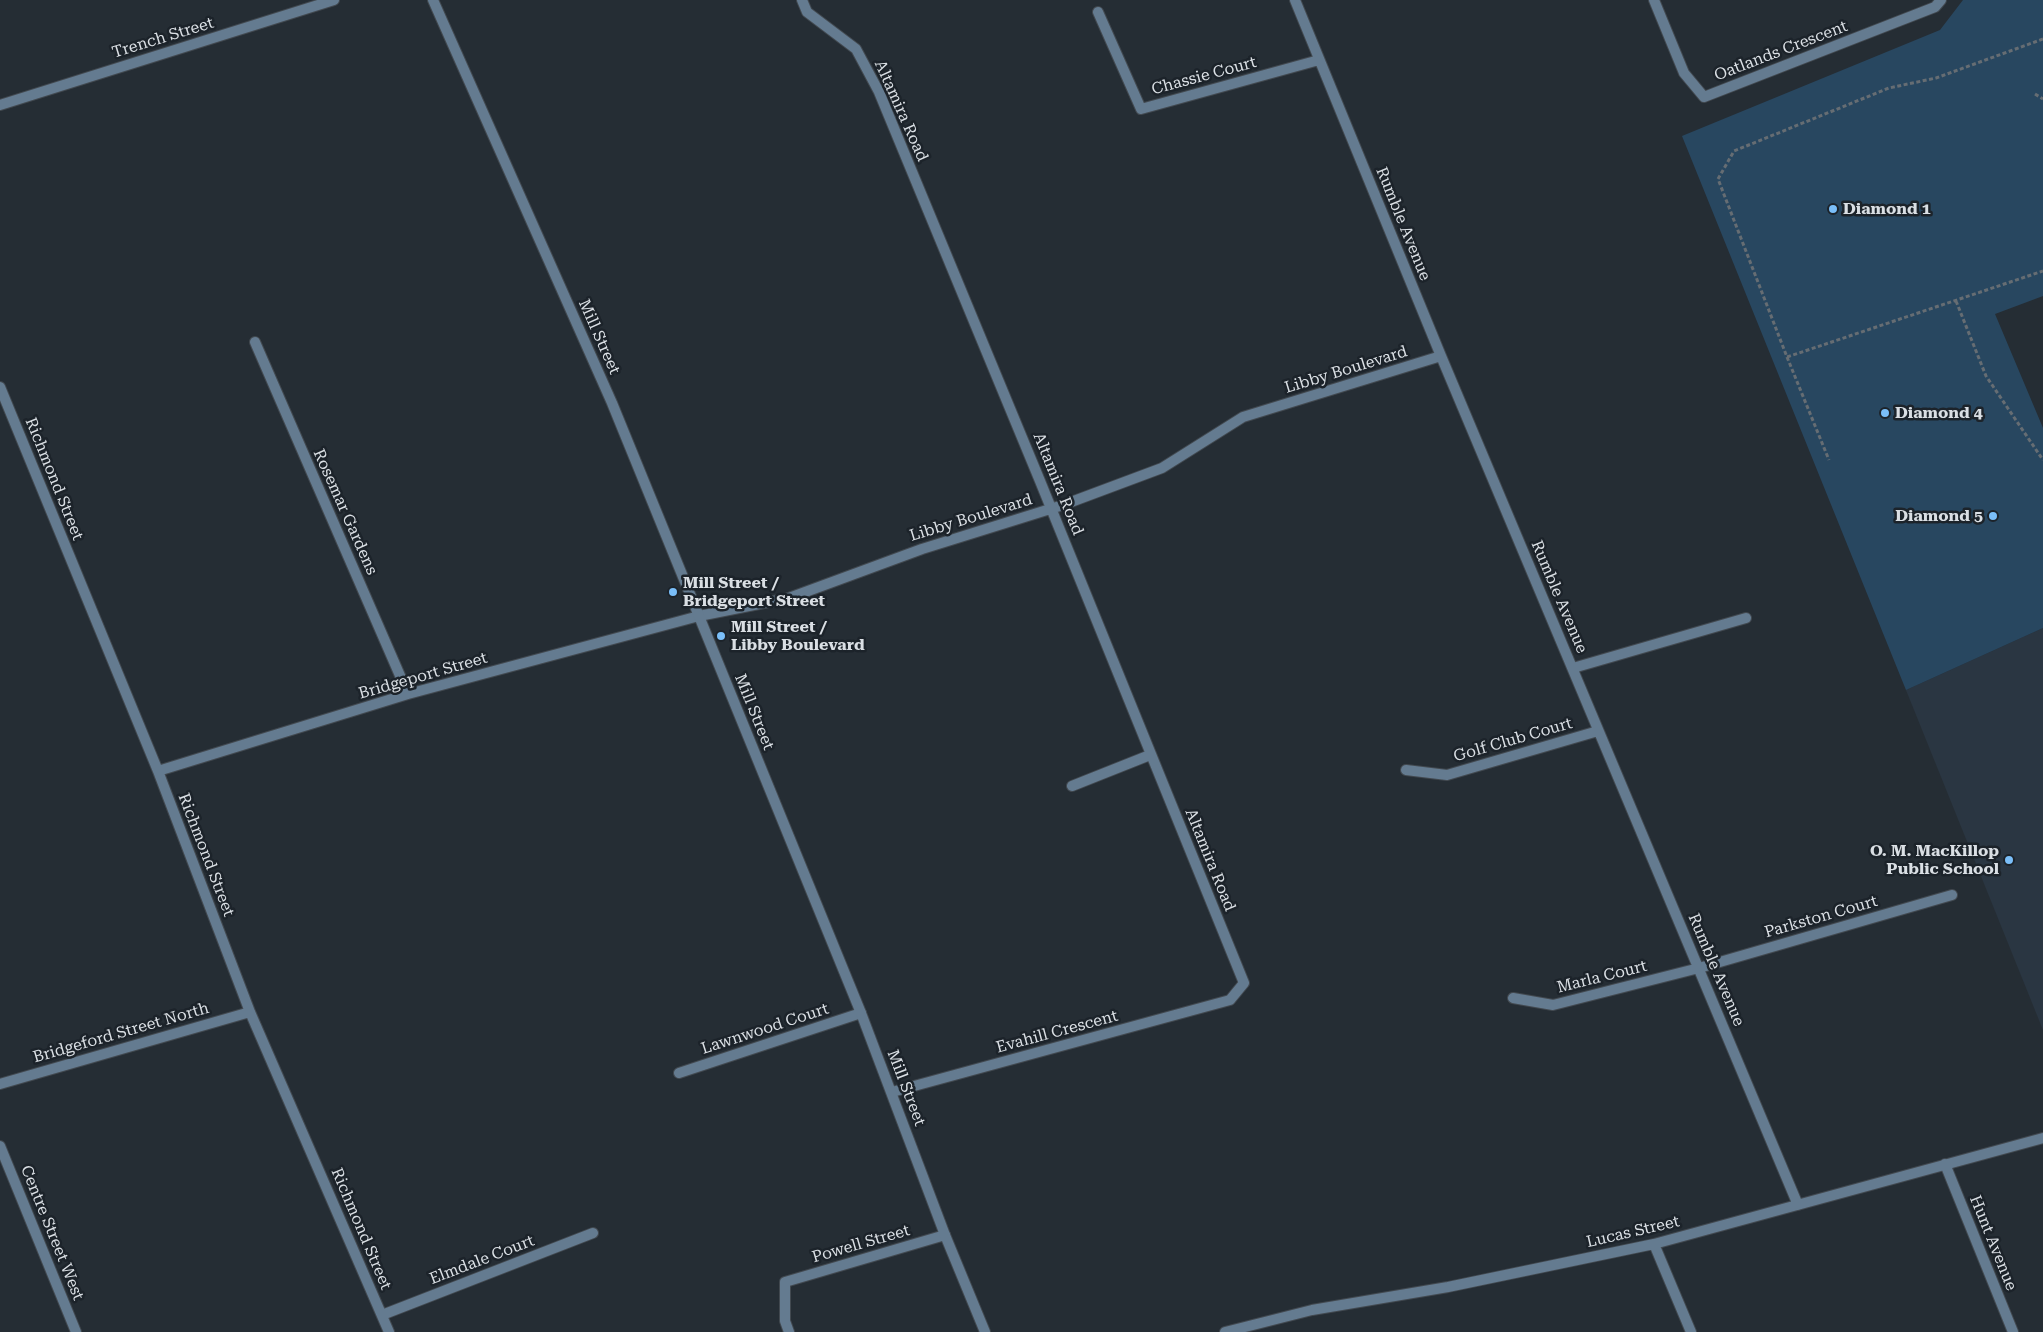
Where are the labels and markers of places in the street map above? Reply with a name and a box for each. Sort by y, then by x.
place label: Diamond 1 [1843,199,1931,219]
marker: Diamond 1 [1827,203,1839,215]
place label: Diamond 4 [1895,403,1983,423]
marker: Diamond 4 [1879,407,1891,419]
place label: Diamond 5 [1895,506,1983,526]
marker: Diamond 5 [1987,510,1999,522]
place label: Mill Street / Bridgeport Street [683,573,825,611]
marker: Mill Street / Bridgeport Street [667,586,679,598]
place label: Mill Street / Libby Boulevard [731,617,865,655]
marker: Mill Street / Libby Boulevard [715,630,727,642]
place label: O. M. MacKillop Public School [1870,841,1999,879]
marker: O. M. MacKillop Public School [2003,854,2015,866]

